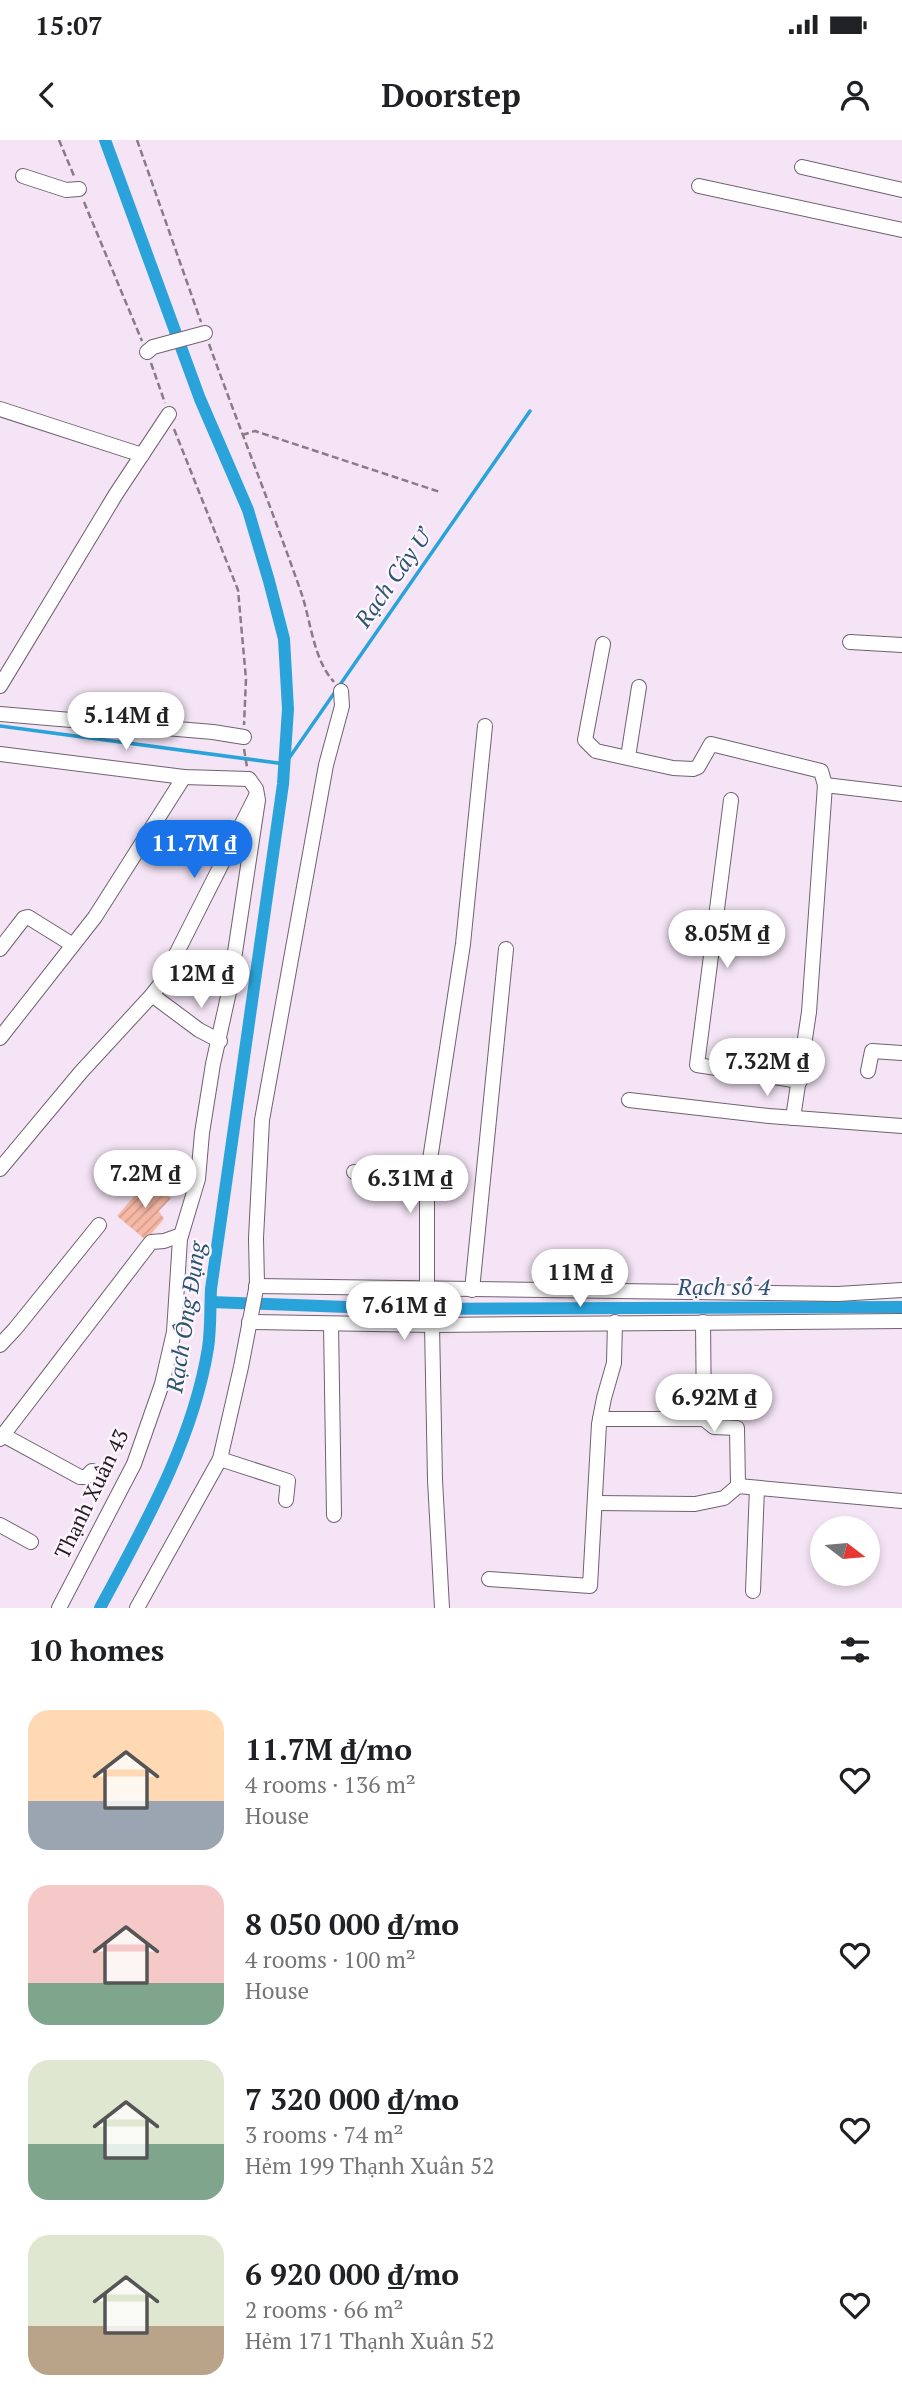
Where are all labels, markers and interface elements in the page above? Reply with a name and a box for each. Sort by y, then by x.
text: 15:07 [35,8,103,42]
text: Doorstep [381,74,521,116]
icon: back [28,76,66,114]
icon: person [836,76,874,114]
water label: Rạch Cây Ư [347,520,439,634]
pin: 5.14M ₫ [61,692,191,752]
text: 5.14M ₫ [83,699,169,730]
pin: 11.7M ₫ [129,820,259,880]
text: 11.7M ₫ [151,827,237,858]
pin: 8.05M ₫ [662,910,792,970]
text: 8.05M ₫ [684,917,770,948]
pin: 12M ₫ [152,950,250,1010]
text: 12M ₫ [168,957,234,988]
pin: 7.32M ₫ [702,1038,832,1098]
text: 7.32M ₫ [725,1045,809,1076]
pin: 7.2M ₫ [88,1150,202,1210]
pin: 6.31M ₫ [345,1156,475,1215]
text: 7.2M ₫ [110,1157,180,1188]
text: 6.31M ₫ [367,1162,453,1193]
water label: Rạch Ông Đụng [158,1238,213,1395]
pin: 11M ₫ [531,1250,629,1309]
text: 11M ₫ [547,1256,613,1287]
water label: Rạch số 4 [677,1271,770,1302]
pin: 7.61M ₫ [339,1282,469,1342]
text: 7.61M ₫ [362,1289,446,1320]
pin: 6.92M ₫ [649,1374,779,1434]
text: 6.92M ₫ [671,1381,757,1412]
street label: Thạnh Xuân 43 [48,1424,135,1563]
north arrow [810,1516,880,1586]
map controls [810,1516,880,1586]
text: 10 homes [28,1630,164,1670]
icon: filters [836,1631,874,1669]
text: 11.7M ₫/mo [245,1729,412,1769]
icon: home [84,1738,168,1822]
icon: heart [836,1761,874,1799]
text: 4 rooms · 136 m² [245,1769,416,1800]
text: House [245,1800,309,1831]
text: 8 050 000 ₫/mo [245,1904,459,1944]
icon: home [84,1913,168,1997]
icon: heart [836,1936,874,1974]
text: 4 rooms · 100 m² [245,1944,416,1975]
text: House [245,1975,309,2006]
text: 7 320 000 ₫/mo [245,2079,459,2119]
icon: home [84,2088,168,2172]
icon: heart [836,2111,874,2149]
text: 3 rooms · 74 m² [245,2119,404,2150]
text: Hẻm 199 Thạnh Xuân 52 [245,2150,494,2181]
text: 6 920 000 ₫/mo [245,2254,459,2294]
icon: home [84,2263,168,2347]
icon: heart [836,2286,874,2324]
text: 2 rooms · 66 m² [245,2294,404,2325]
text: Hẻm 171 Thạnh Xuân 52 [245,2325,494,2356]

